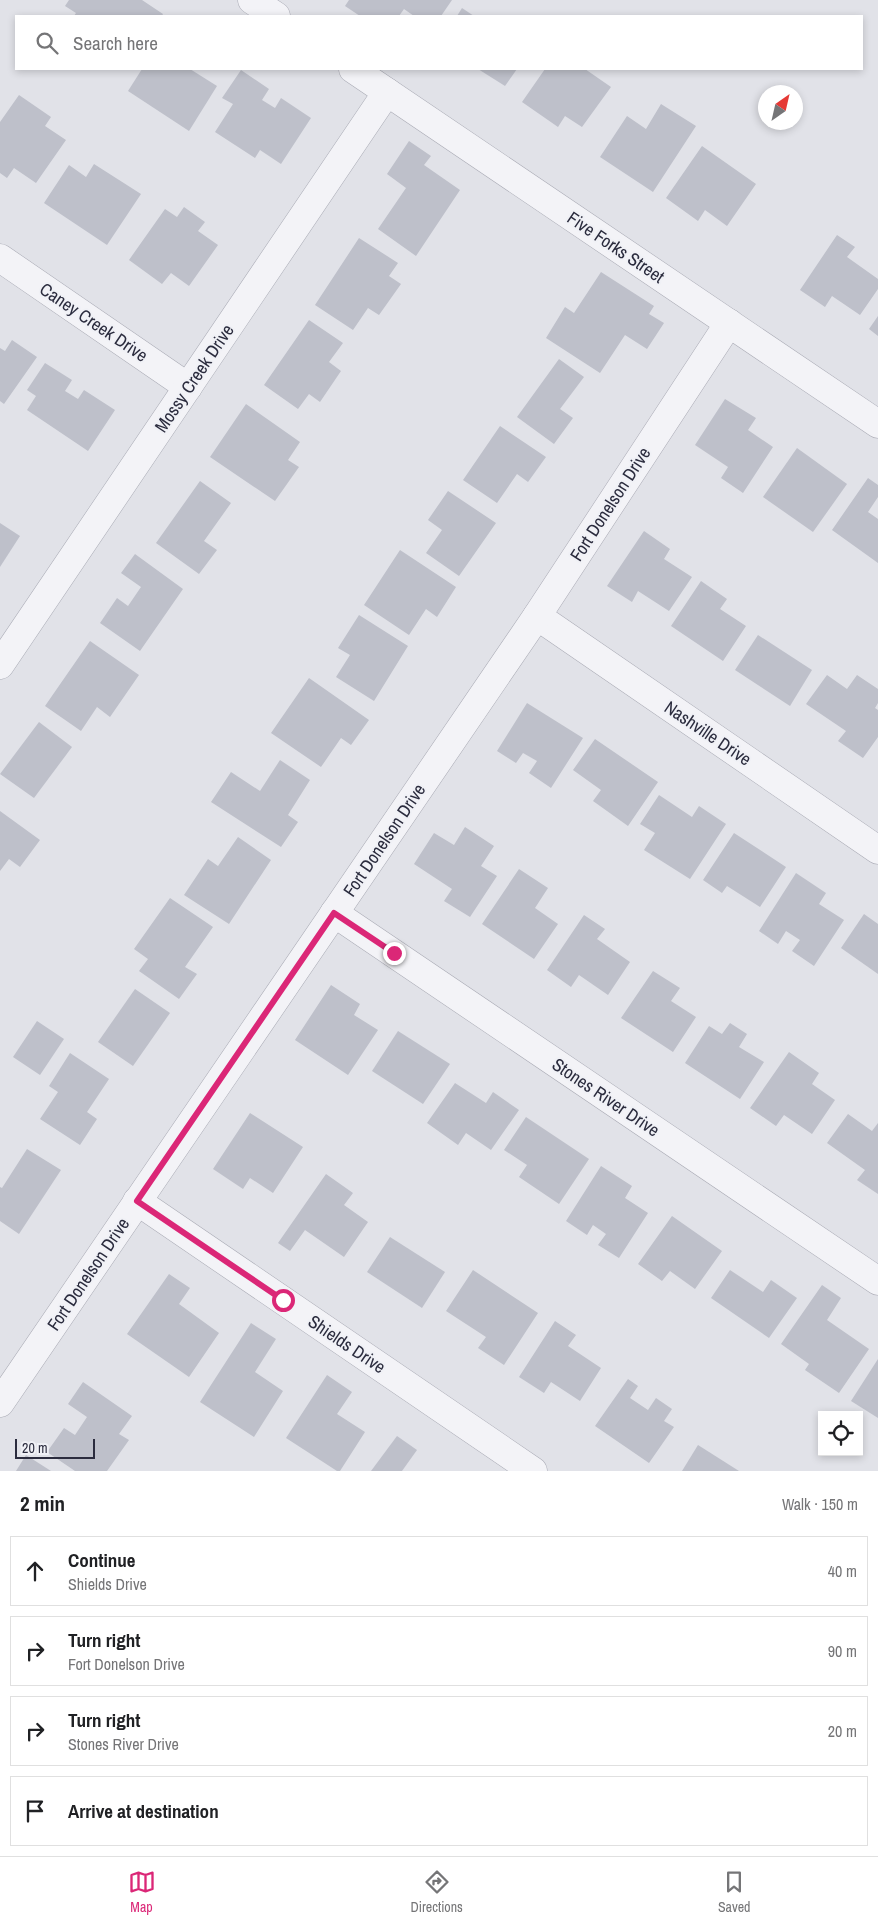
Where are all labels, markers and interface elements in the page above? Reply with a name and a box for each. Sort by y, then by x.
search box [15,15,863,70]
icon: search [33,29,61,57]
text: Search here [73,30,158,56]
north arrow [758,85,803,130]
street label: Five Forks Street [562,205,670,289]
street label: Caney Creek Drive [35,277,153,367]
street label: Mossy Creek Drive [149,319,239,437]
street label: Fort Donelson Drive [564,442,656,566]
street label: Nashville Drive [660,695,756,771]
street label: Fort Donelson Drive [337,779,431,901]
route end [383,942,406,965]
street label: Stones River Drive [547,1052,665,1142]
street label: Fort Donelson Drive [41,1213,135,1335]
route start [272,1289,295,1312]
street label: Shields Drive [303,1309,391,1379]
map controls [818,1411,863,1456]
button: locate [818,1411,863,1456]
scale bar [15,1436,95,1459]
text: 20 m [22,1439,48,1457]
text: 2 min [20,1489,65,1518]
text: Walk · 150 m [782,1493,858,1515]
text: Continue [68,1547,136,1573]
icon: ahead [21,1557,49,1585]
text: 40 m [828,1560,857,1582]
text: Shields Drive [68,1573,147,1595]
text: Turn right [68,1627,140,1653]
icon: right [21,1637,49,1665]
text: 90 m [828,1640,857,1662]
text: Fort Donelson Drive [68,1653,185,1675]
text: Turn right [68,1707,140,1733]
icon: right [21,1717,49,1745]
text: 20 m [828,1720,857,1742]
text: Stones River Drive [68,1733,179,1755]
icon: arrive [21,1797,49,1825]
text: Arrive at destination [68,1798,219,1824]
tab: Map [128,1868,156,1916]
tab: Directions [411,1868,463,1916]
tab: Saved [718,1868,750,1916]

